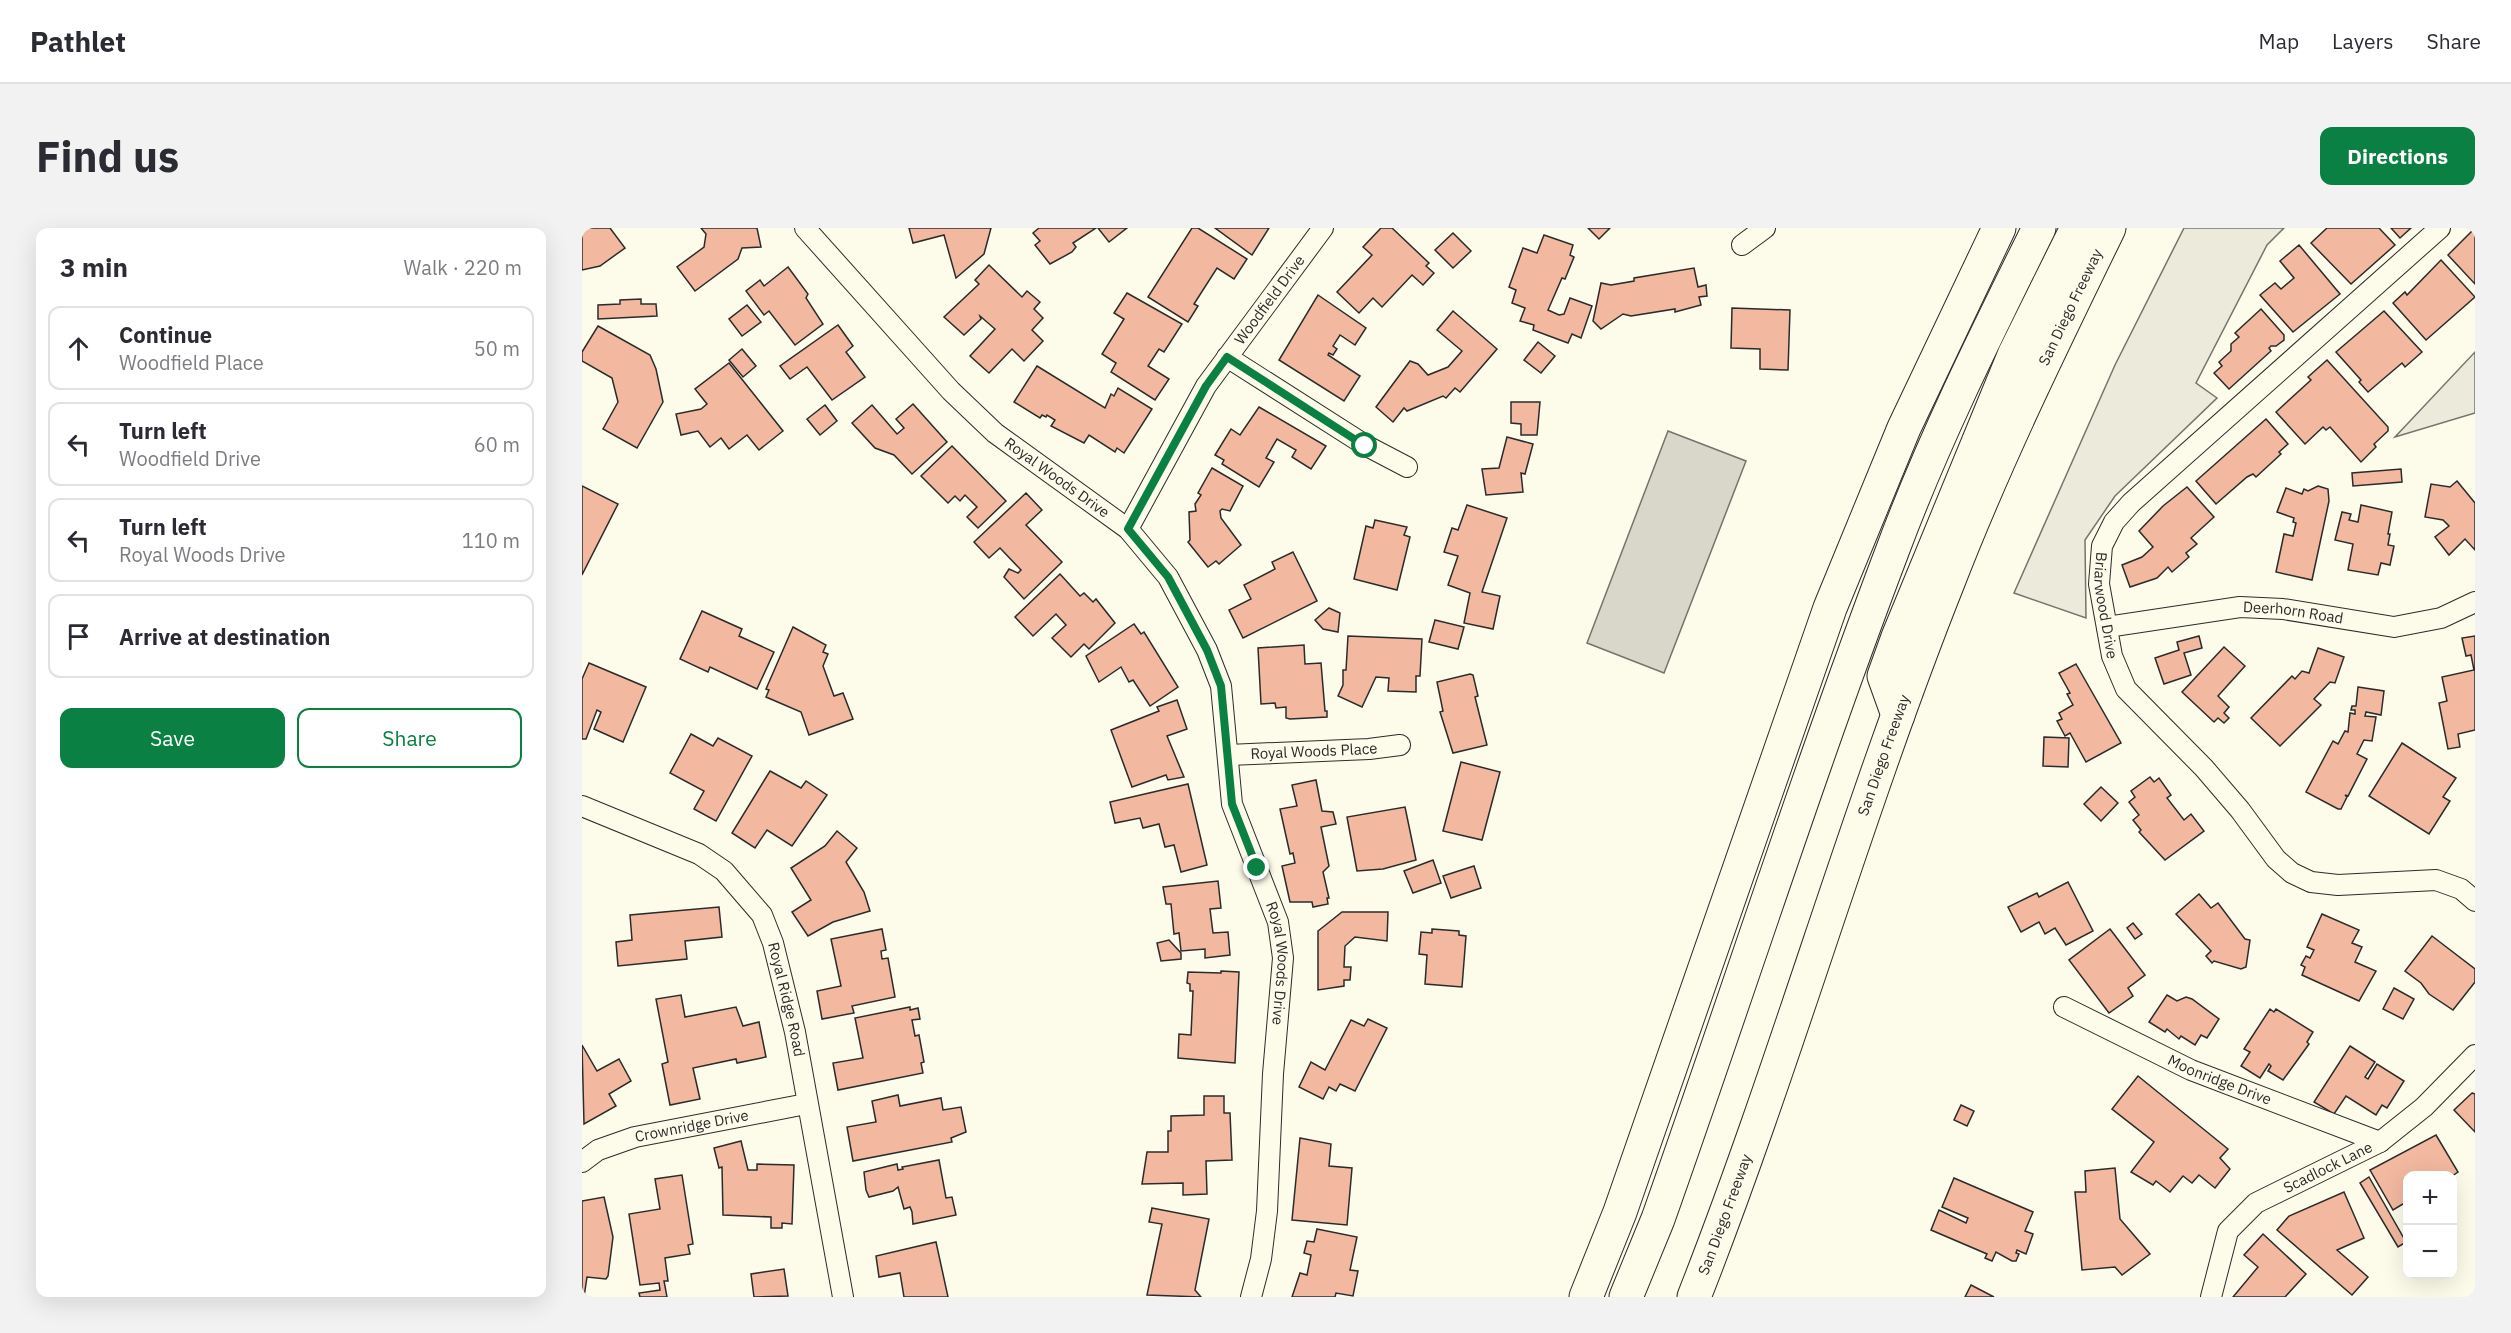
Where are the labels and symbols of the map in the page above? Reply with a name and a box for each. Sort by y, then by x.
street label: San Diego Freeway [2034,245,2107,368]
street label: Woodfield Drive [1230,251,1309,348]
route start [1351,432,1377,458]
street label: Royal Woods Drive [1001,433,1113,522]
street label: Briarwood Drive [2090,551,2122,660]
street label: Deerhorn Road [2243,597,2345,628]
street label: San Diego Freeway [1853,691,1914,818]
street label: Royal Woods Place [1250,738,1379,763]
route end [1243,854,1269,880]
street label: Royal Woods Drive [1262,899,1293,1026]
street label: Royal Ridge Road [764,940,809,1058]
street label: Moonridge Drive [2165,1050,2274,1109]
street label: Crownridge Drive [633,1105,750,1146]
street label: Scadlock Lane [2280,1137,2375,1197]
street label: San Diego Freeway [1693,1151,1756,1278]

